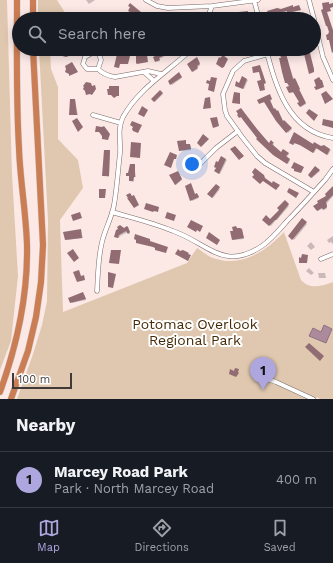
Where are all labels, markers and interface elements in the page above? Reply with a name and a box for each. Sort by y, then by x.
search box [12,12,321,56]
icon: search [26,23,48,45]
text: Search here [58,25,146,43]
your location [182,154,202,174]
park label: Potomac Overlook Regional Park [132,316,258,348]
pin: 1 [250,357,276,390]
scale bar [12,371,72,390]
text: 100 m [18,373,50,386]
text: Nearby [16,415,75,435]
text: Marcey Road Park [54,463,188,481]
text: 1 [26,472,32,487]
text: 400 m [276,472,317,487]
text: Park · North Marcey Road [54,481,214,496]
tab: Map [37,517,60,554]
tab: Directions [135,517,189,554]
tab: Saved [264,517,296,554]

